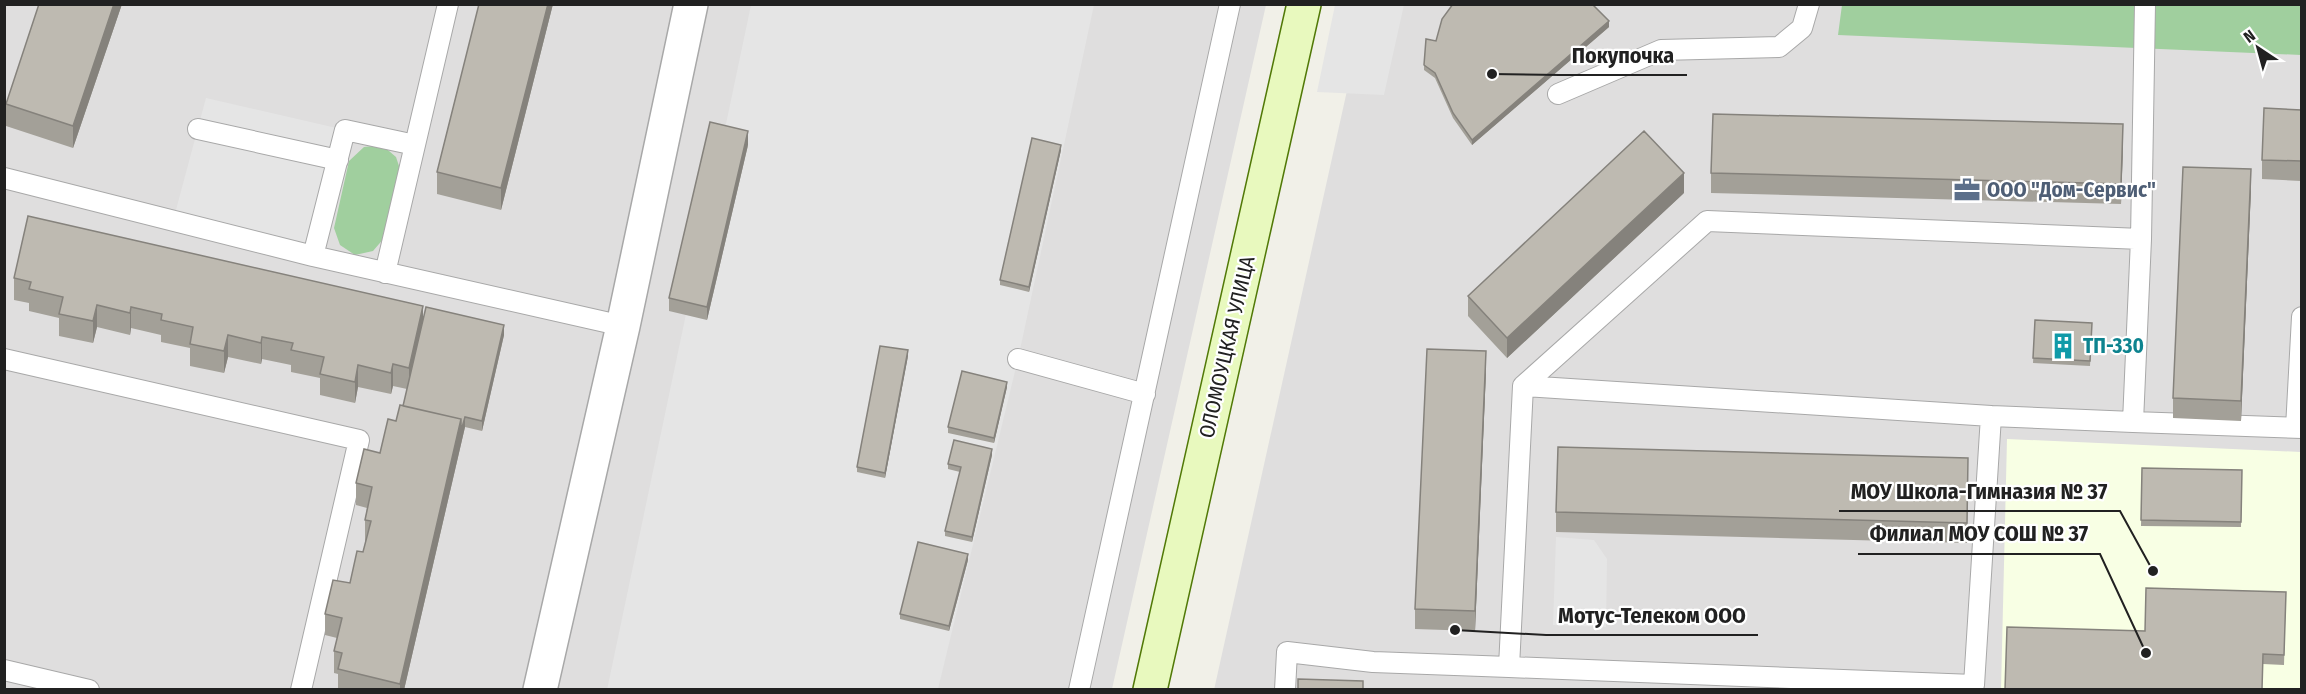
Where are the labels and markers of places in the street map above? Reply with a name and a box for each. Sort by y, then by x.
callout: Покупочка [1560,35,1687,75]
office icon: ООО "Дом-Сервис" [1952,175,1982,205]
place label: ООО "Дом-Сервис" [1987,177,2156,203]
building icon: ТП-330 [2048,331,2078,361]
place label: ТП-330 [2083,333,2144,359]
callout: МОУ Школа-Гимназия № 37 [1839,471,2120,511]
callout: Филиал МОУ СОШ № 37 [1858,514,2100,554]
callout: Мотус-Телеком ООО [1546,595,1758,635]

